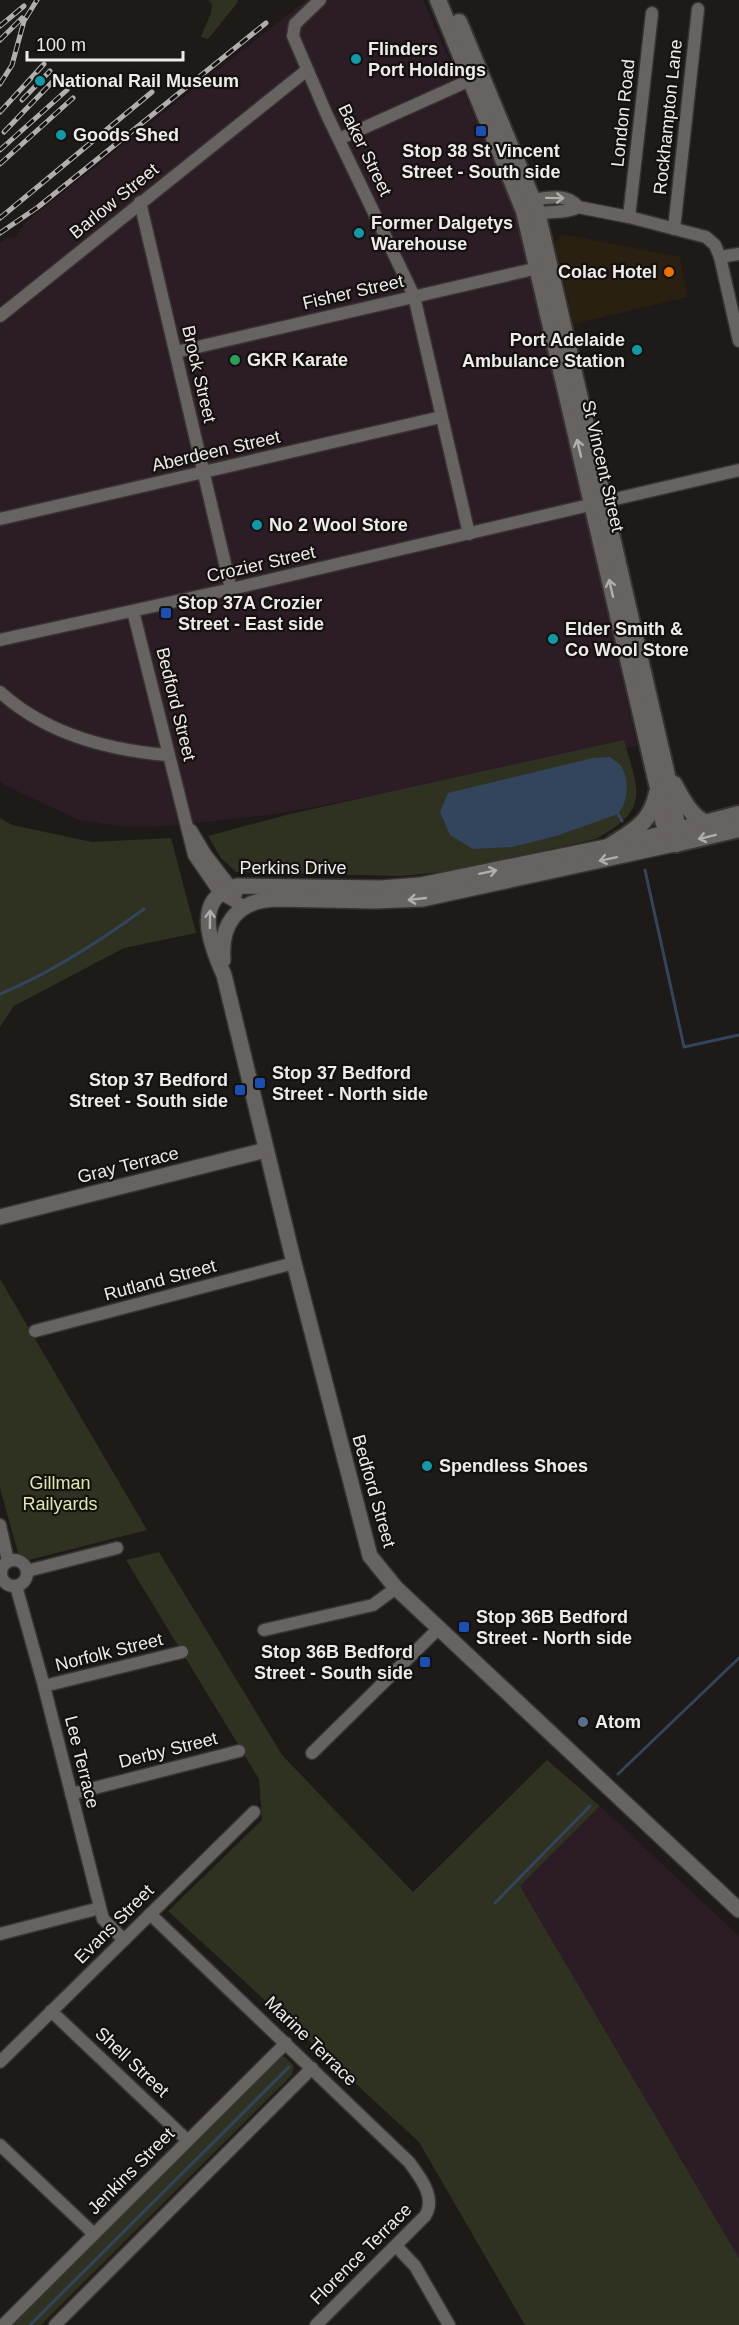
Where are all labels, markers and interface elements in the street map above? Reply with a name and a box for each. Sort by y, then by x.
scale bar [27,24,183,62]
text: 100 m [36,35,86,55]
street label: Rockhampton Lane [650,38,686,196]
place label: Flinders Port Holdings [368,39,486,80]
marker: Flinders Port Holdings [349,52,363,66]
street label: London Road [607,58,639,168]
place label: National Rail Museum [52,71,239,91]
marker: National Rail Museum [33,74,47,88]
street label: Baker Street [334,101,396,199]
marker: Stop 38 St Vincent Street - South side [474,124,488,138]
place label: Goods Shed [73,125,179,145]
marker: Goods Shed [54,128,68,142]
place label: Stop 38 St Vincent Street - South side [401,141,561,182]
street label: Barlow Street [66,159,162,243]
one-way arrow [545,192,565,204]
place label: Former Dalgetys Warehouse [371,213,513,254]
marker: Former Dalgetys Warehouse [352,226,366,240]
place label: Colac Hotel [558,262,657,282]
marker: Colac Hotel [662,265,676,279]
street label: Fisher Street [301,271,405,313]
street label: Brock Street [178,323,220,425]
place label: Port Adelaide Ambulance Station [462,330,625,371]
marker: Port Adelaide Ambulance Station [630,343,644,357]
place label: GKR Karate [247,350,348,370]
marker: GKR Karate [228,353,242,367]
street label: St Vincent Street [578,398,628,534]
street label: Aberdeen Street [150,427,282,475]
one-way arrow [573,439,584,458]
place label: No 2 Wool Store [269,515,408,535]
marker: No 2 Wool Store [250,518,264,532]
street label: Crozier Street [205,542,317,586]
one-way arrow [605,579,617,598]
place label: Stop 37A Crozier Street - East side [178,593,324,634]
marker: Stop 37A Crozier Street - East side [159,606,173,620]
place label: Elder Smith & Co Wool Store [565,619,689,660]
marker: Elder Smith & Co Wool Store [546,632,560,646]
street label: Bedford Street [152,645,200,763]
one-way arrow [698,832,717,844]
one-way arrow [598,854,617,866]
street label: Perkins Drive [239,858,347,878]
one-way arrow [478,866,497,877]
one-way arrow [407,894,427,905]
one-way arrow [204,910,215,930]
place label: Stop 37 Bedford Street - North side [272,1063,428,1104]
place label: Stop 37 Bedford Street - South side [69,1070,228,1111]
marker: Stop 37 Bedford Street - North side [253,1076,267,1090]
marker: Stop 37 Bedford Street - South side [233,1083,247,1097]
street label: Gray Terrace [75,1143,181,1187]
street label: Rutland Street [102,1255,218,1305]
street label: Bedford Street [348,1432,400,1550]
place label: Spendless Shoes [439,1456,588,1476]
marker: Spendless Shoes [420,1459,434,1473]
park label: Gillman Railyards [22,1473,98,1514]
place label: Stop 36B Bedford Street - North side [476,1607,632,1648]
marker: Stop 36B Bedford Street - North side [457,1620,471,1634]
street label: Norfolk Street [53,1629,165,1675]
place label: Stop 36B Bedford Street - South side [254,1642,413,1683]
marker: Stop 36B Bedford Street - South side [418,1655,432,1669]
place label: Atom [595,1712,641,1732]
street label: Lee Terrace [61,1714,103,1810]
marker: Atom [576,1715,590,1729]
street label: Derby Street [117,1728,219,1772]
street label: Evans Street [70,1880,158,1968]
street label: Marine Terrace [261,1992,361,2090]
street label: Shell Street [91,2023,173,2101]
street label: Jenkins Street [84,2124,178,2218]
street label: Florence Terrace [306,2199,416,2309]

